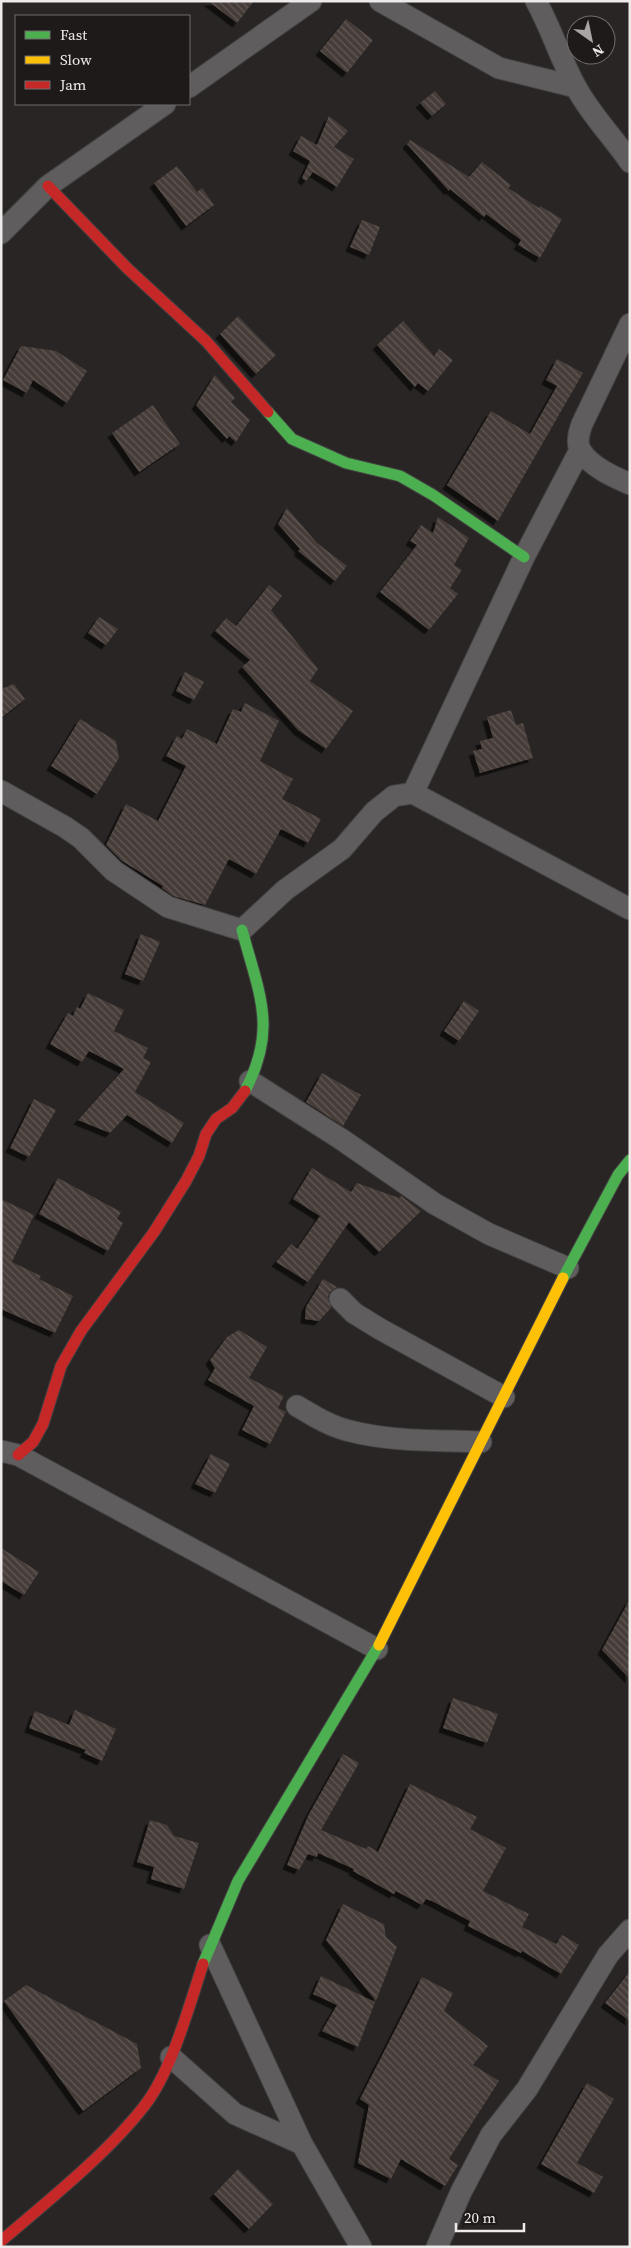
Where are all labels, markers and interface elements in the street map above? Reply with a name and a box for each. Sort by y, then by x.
legend [15,15,190,105]
north arrow [566,15,616,65]
text: Fast [60,24,87,45]
text: N [588,40,608,62]
text: Slow [60,49,92,70]
text: Jam [59,74,87,95]
scale bar [456,2200,524,2232]
text: 20 m [464,2207,496,2228]

